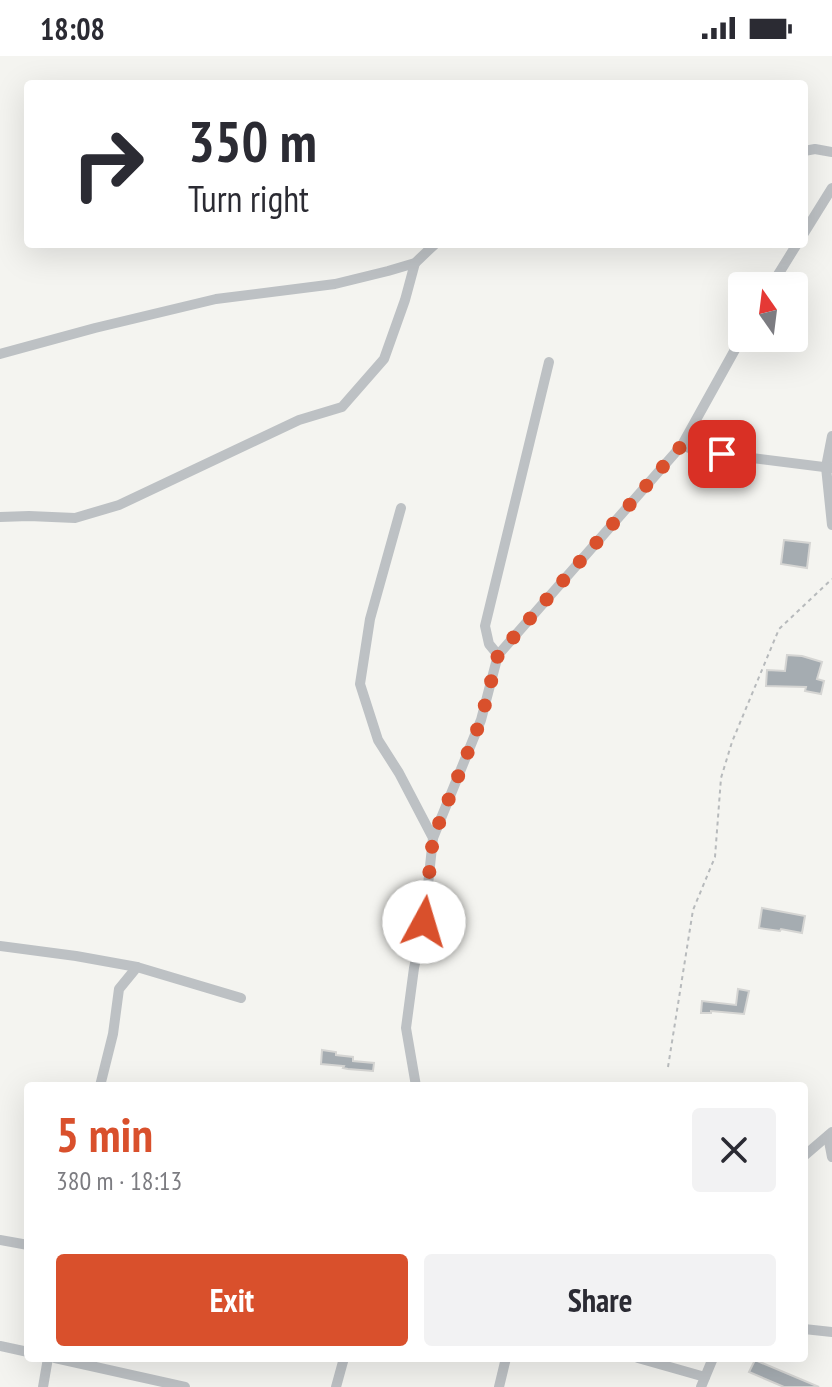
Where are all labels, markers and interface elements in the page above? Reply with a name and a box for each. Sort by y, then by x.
text: 18:08 [40,9,105,48]
text: 350 m [188,105,317,177]
icon: right [56,112,160,216]
text: Turn right [188,175,309,222]
north arrow [728,272,808,352]
map controls [728,272,808,352]
pin [688,420,756,488]
icon: arrive [700,432,744,476]
position arrow [382,880,466,964]
text: 5 min [56,1103,153,1165]
button: close [692,1108,776,1192]
text: 380 m · 18:13 [56,1164,182,1197]
button: Exit [56,1254,408,1346]
button: Share [424,1254,776,1346]

